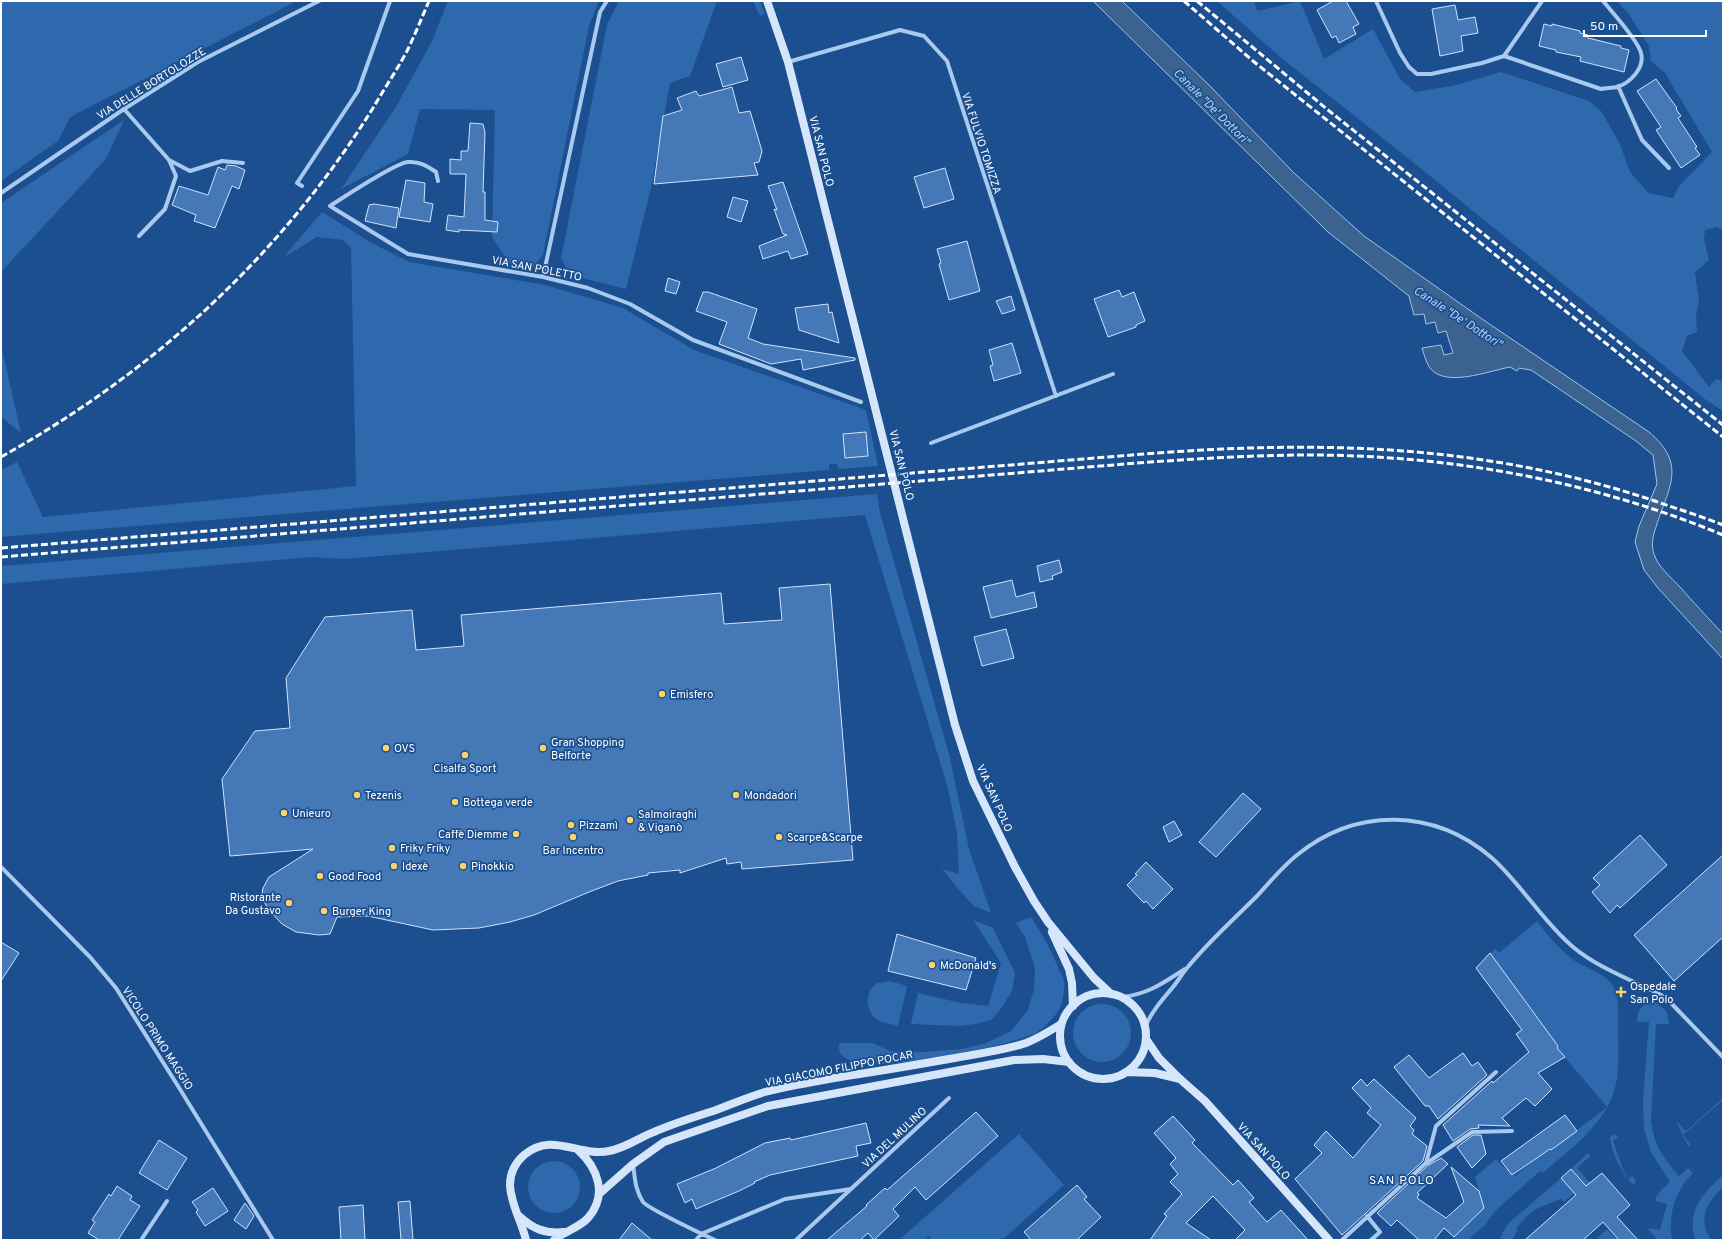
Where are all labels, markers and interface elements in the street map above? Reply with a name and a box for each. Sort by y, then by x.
scale bar [1584,12,1706,38]
text: 50 m [1590,19,1618,35]
street label: VIA DELLE BORTOLOZZE [94,45,209,123]
water label: Canale "De' Dottori" [1169,66,1254,151]
street label: VIA FULVIO TOMIZZA [958,91,1004,196]
street label: VIA SAN POLO [805,114,837,188]
street label: VIA SAN POLETTO [490,253,583,285]
water label: Canale "De' Dottori" [1410,283,1506,353]
street label: VIA SAN POLO [885,428,917,502]
place label: Emisfero [670,688,713,702]
marker: Emisfero [657,689,667,699]
place label: Gran Shopping Belforte [551,736,624,763]
place label: OVS [394,742,415,756]
marker: OVS [381,743,391,753]
marker: Gran Shopping Belforte [538,743,548,753]
marker: Cisalfa Sport [460,750,470,760]
place label: Cisalfa Sport [433,762,497,776]
street label: VIA SAN POLO [973,762,1015,834]
place label: Tezenis [365,789,402,803]
place label: Mondadori [744,789,797,803]
marker: Tezenis [352,790,362,800]
marker: Mondadori [731,790,741,800]
place label: Bottega verde [463,796,533,810]
marker: Bottega verde [450,797,460,807]
place label: Unieuro [292,807,331,821]
marker: Unieuro [279,808,289,818]
place label: Salmoiraghi & Viganò [638,808,697,835]
marker: Salmoiraghi & Viganò [625,815,635,825]
place label: Pizzamì [579,819,618,833]
marker: Pizzamì [566,820,576,830]
place label: Caffè Diemme [438,828,508,842]
marker: Caffè Diemme [511,829,521,839]
place label: Scarpe&Scarpe [787,831,863,845]
marker: Bar Incentro [568,832,578,842]
marker: Scarpe&Scarpe [774,832,784,842]
place label: Friky Friky [400,842,451,856]
marker: Friky Friky [387,843,397,853]
place label: Bar Incentro [542,844,604,858]
place label: Idexè [402,860,428,874]
place label: Pinokkio [471,860,514,874]
marker: Idexè [389,861,399,871]
marker: Pinokkio [458,861,468,871]
place label: Good Food [328,870,381,884]
marker: Good Food [315,871,325,881]
place label: Ristorante Da Gustavo [225,891,281,918]
marker: Ristorante Da Gustavo [284,898,294,908]
place label: Burger King [332,905,391,919]
marker: Burger King [319,906,329,916]
place label: McDonald's [940,959,996,973]
marker: McDonald's [927,960,937,970]
place label: Ospedale San Polo [1630,980,1676,1007]
street label: VICOLO PRIMO MAGGIO [118,984,196,1093]
marker: Ospedale San Polo [1615,986,1627,998]
street label: VIA GIACOMO FILIPPO POCAR [764,1048,915,1090]
street label: VIA DEL MULINO [859,1104,930,1171]
street label: VIA SAN POLO [1234,1120,1293,1183]
district label: SAN POLO [1369,1173,1435,1189]

